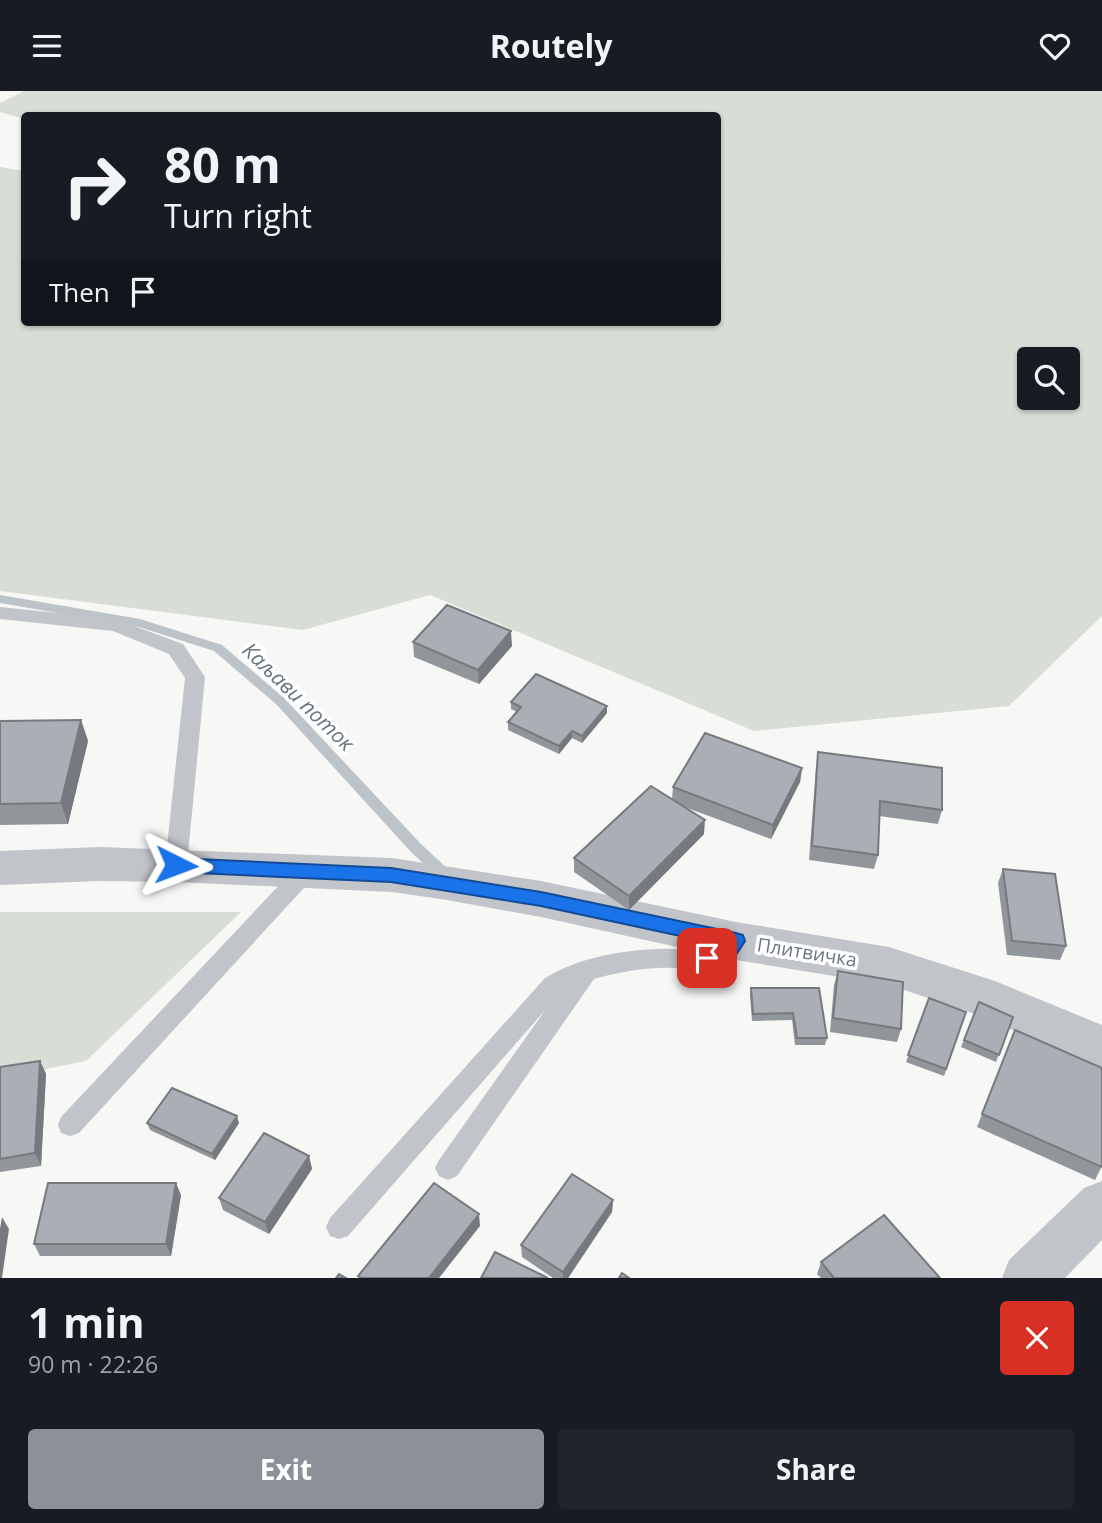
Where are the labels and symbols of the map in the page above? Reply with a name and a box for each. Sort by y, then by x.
water label: Каљави поток [237,636,362,758]
position arrow [139,828,213,902]
pin [677,928,737,988]
street label: Плитвичка [755,931,859,973]

